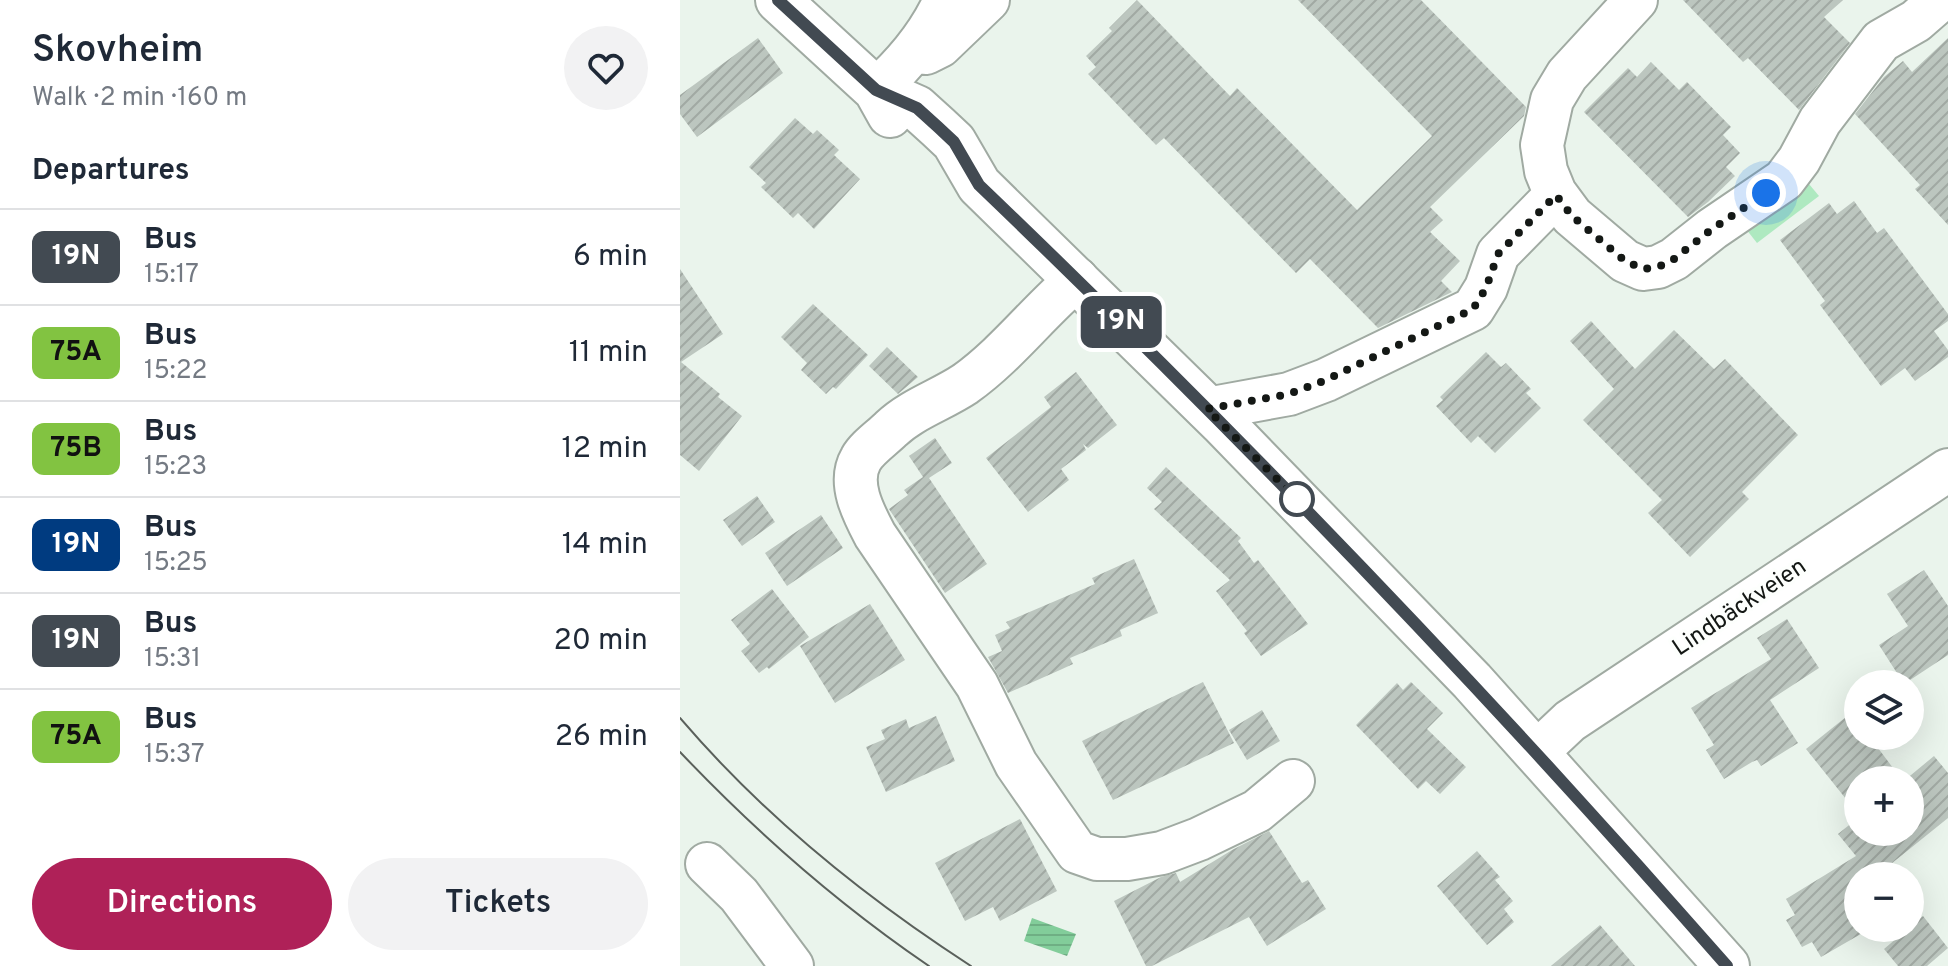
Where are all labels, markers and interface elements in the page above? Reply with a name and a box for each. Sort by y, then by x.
button: heart [564,26,648,110]
text: Skovheim [32,27,203,76]
text: Walk · 2 min · 160 m [32,82,247,115]
text: Departures [32,153,190,190]
your location [1746,173,1786,213]
text: Bus [144,222,197,259]
text: 19N [52,239,100,275]
text: 6 min [573,239,648,276]
text: 15:17 [144,259,199,292]
line badge: 19N [1075,296,1167,348]
text: 19N [1097,304,1145,340]
text: Bus [144,318,197,355]
text: 75A [50,335,102,371]
text: 11 min [569,335,648,372]
text: 15:22 [144,355,208,388]
text: Bus [144,414,197,451]
text: 75B [50,431,102,467]
text: 12 min [561,431,648,468]
text: 15:23 [144,451,207,484]
unlabelled marker [1280,482,1314,516]
text: Bus [144,510,197,547]
text: 19N [52,527,100,563]
text: 14 min [562,527,648,564]
text: 15:25 [144,547,208,580]
street label: Lindbäckveien [1667,552,1813,664]
text: Bus [144,606,197,643]
text: 19N [52,623,100,659]
text: 20 min [553,623,648,660]
text: 15:31 [144,643,201,676]
map controls [1844,670,1924,942]
button: layers [1844,670,1924,750]
text: Bus [144,702,197,739]
text: 75A [50,719,102,755]
text: 26 min [555,719,648,756]
text: 15:37 [144,739,205,772]
button: + [1844,766,1924,846]
button: Directions [32,858,332,950]
button: Tickets [348,858,648,950]
button: − [1844,862,1924,942]

